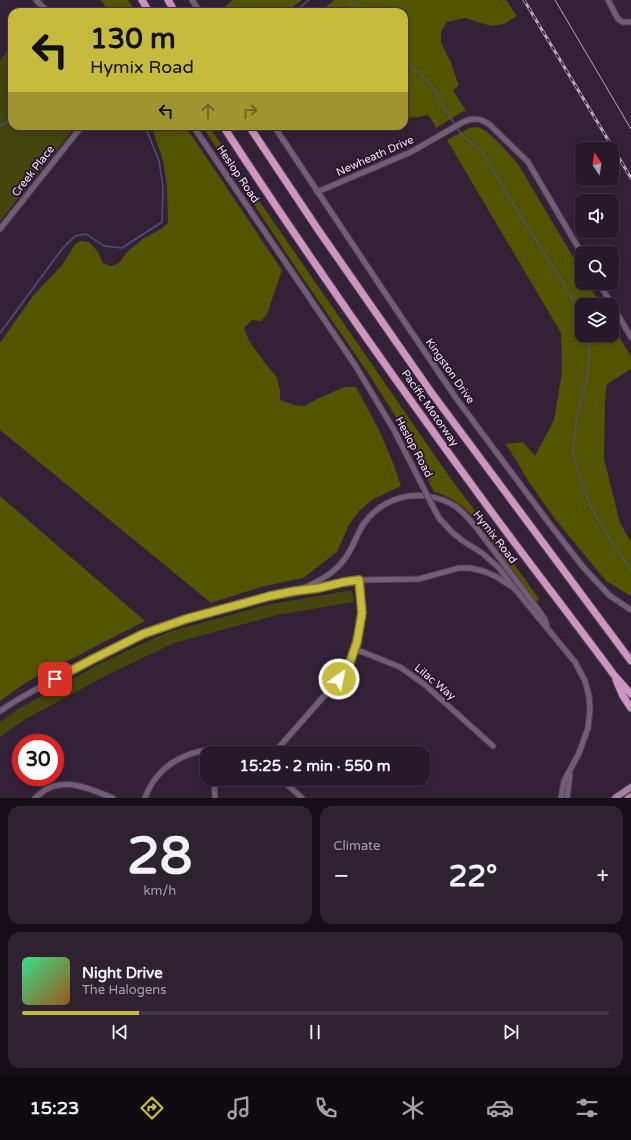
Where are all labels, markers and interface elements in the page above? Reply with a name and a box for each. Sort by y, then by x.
text: 130 m [90,22,176,56]
icon: left [24,24,76,76]
text: Hymix Road [90,56,194,78]
icon: left [155,100,177,122]
icon: ahead [197,100,219,122]
icon: right [239,100,261,122]
street label: Newheath Drive [334,133,416,179]
north arrow [575,142,619,186]
map controls [575,142,619,342]
street label: Creek Place [9,143,57,199]
street label: Heslop Road [214,143,262,205]
button: sound [575,194,619,238]
button: search [575,246,619,290]
button: layers [575,298,619,342]
street label: Kingston Drive [423,336,477,406]
street label: Pacific Motorway [399,367,461,449]
street label: Heslop Road [393,415,435,479]
street label: Hymix Road [470,508,520,566]
position arrow [318,658,360,700]
street label: Lilac Way [412,661,458,703]
pin [38,662,72,696]
icon: arrive [44,668,66,690]
speed limit sign: 30 [12,734,64,786]
text: 15:25 · 2 min · 550 m [240,757,390,775]
text: 28 [127,825,192,888]
text: Climate [334,838,380,854]
text: 22° [448,858,497,895]
text: − [334,863,349,889]
text: + [597,863,609,889]
text: km/h [143,883,176,899]
text: Night Drive [82,964,163,982]
text: The Halogens [82,982,166,998]
icon: previous [109,1021,131,1043]
icon: pause [304,1021,326,1043]
icon: next [500,1021,522,1043]
icon: directions [138,1094,166,1122]
icon: music [225,1094,253,1122]
icon: phone [312,1094,340,1122]
icon: climate [399,1094,427,1122]
icon: car [486,1094,514,1122]
icon: filters [573,1094,601,1122]
text: 15:23 [30,1097,79,1119]

